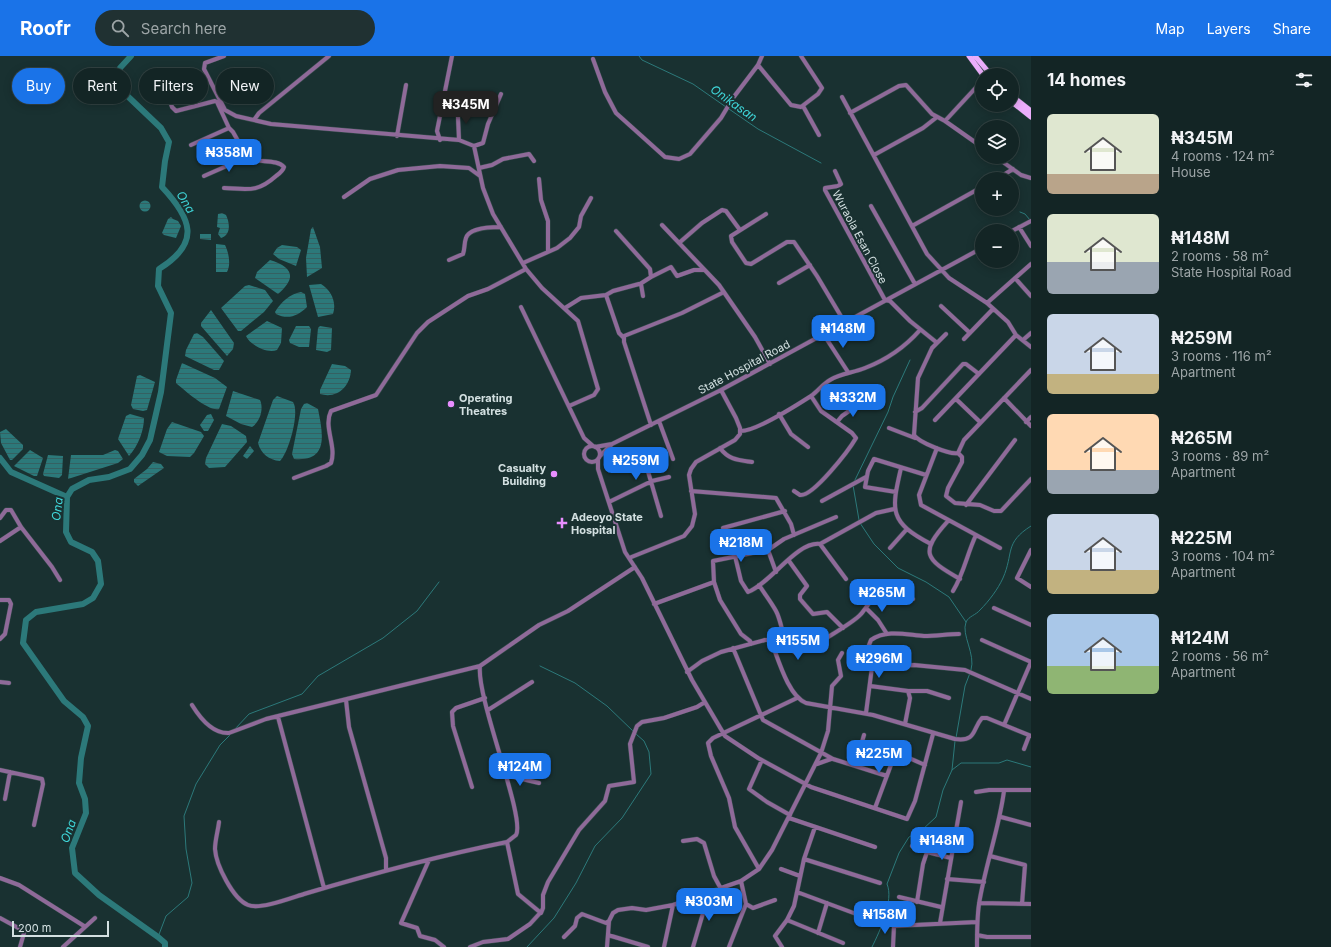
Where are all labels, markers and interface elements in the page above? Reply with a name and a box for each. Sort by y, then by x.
search box [95,10,375,46]
text: Roofr [20,17,71,40]
icon: search [109,17,131,39]
text: Search here [141,19,227,38]
text: Map [1156,20,1185,37]
text: Layers [1207,20,1251,37]
text: Share [1273,20,1311,37]
chip: Buy [12,68,65,104]
chip: Rent [73,68,131,104]
chip: Filters [139,68,208,104]
chip: New [216,68,274,104]
map controls [975,68,1019,268]
button: locate [975,68,1019,112]
icon: filters [1293,69,1315,91]
text: 14 homes [1047,70,1126,90]
water label: Onikasan [708,81,760,125]
pin: ₦345M [438,91,494,125]
text: ₦345M [442,96,490,112]
button: layers [975,120,1019,164]
text: ₦345M [1171,128,1233,148]
icon: home [1079,130,1127,178]
pin: ₦358M [201,139,257,173]
text: ₦358M [205,144,253,160]
text: 4 rooms · 124 m² [1171,148,1275,164]
text: House [1171,164,1211,180]
button: + [975,172,1019,216]
water label: Ona [173,188,199,216]
street label: Wuraola Esan Close [829,188,891,286]
button: − [975,224,1019,268]
text: ₦148M [1171,228,1230,248]
icon: home [1079,230,1127,278]
text: 2 rooms · 58 m² [1171,248,1269,264]
text: State Hospital Road [1171,264,1292,280]
pin: ₦148M [815,315,871,349]
text: ₦148M [821,320,865,336]
text: ₦259M [1171,328,1232,348]
icon: home [1079,330,1127,378]
street label: State Hospital Road [696,337,792,397]
text: 3 rooms · 116 m² [1171,348,1272,364]
text: Apartment [1171,364,1236,380]
pin: ₦332M [825,384,881,418]
text: ₦332M [830,389,876,405]
place label: Operating Theatres [459,391,513,418]
marker: Operating Theatres [446,399,456,409]
text: ₦265M [1171,428,1232,448]
icon: home [1079,430,1127,478]
pin: ₦259M [608,447,664,481]
text: 3 rooms · 89 m² [1171,448,1269,464]
text: ₦259M [613,452,659,468]
place label: Casualty Building [498,461,546,488]
text: Apartment [1171,464,1236,480]
marker: Casualty Building [549,469,559,479]
water label: Ona [48,496,66,522]
place label: Adeoyo State Hospital [571,510,643,537]
marker: Adeoyo State Hospital [556,517,568,529]
text: ₦225M [1171,528,1232,548]
pin: ₦218M [713,529,769,563]
icon: home [1079,530,1127,578]
text: ₦218M [719,534,763,550]
text: 3 rooms · 104 m² [1171,548,1275,564]
text: Apartment [1171,564,1236,580]
pin: ₦265M [854,579,910,613]
text: ₦265M [859,584,905,600]
pin: ₦155M [770,627,826,661]
text: ₦124M [1171,628,1229,648]
icon: home [1079,630,1127,678]
text: ₦155M [776,632,820,648]
pin: ₦296M [851,645,907,679]
text: 2 rooms · 56 m² [1171,648,1269,664]
text: ₦296M [855,650,903,666]
text: Apartment [1171,664,1236,680]
pin: ₦225M [851,740,907,774]
text: ₦225M [856,745,902,761]
pin: ₦124M [492,753,548,787]
text: ₦124M [498,758,542,774]
water label: Ona [57,817,79,845]
pin: ₦148M [914,827,970,861]
text: ₦148M [920,832,964,848]
pin: ₦303M [681,888,737,922]
text: ₦303M [685,893,733,909]
pin: ₦158M [857,901,913,935]
text: ₦158M [863,906,907,922]
scale bar [12,919,109,938]
text: 200 m [18,921,51,935]

